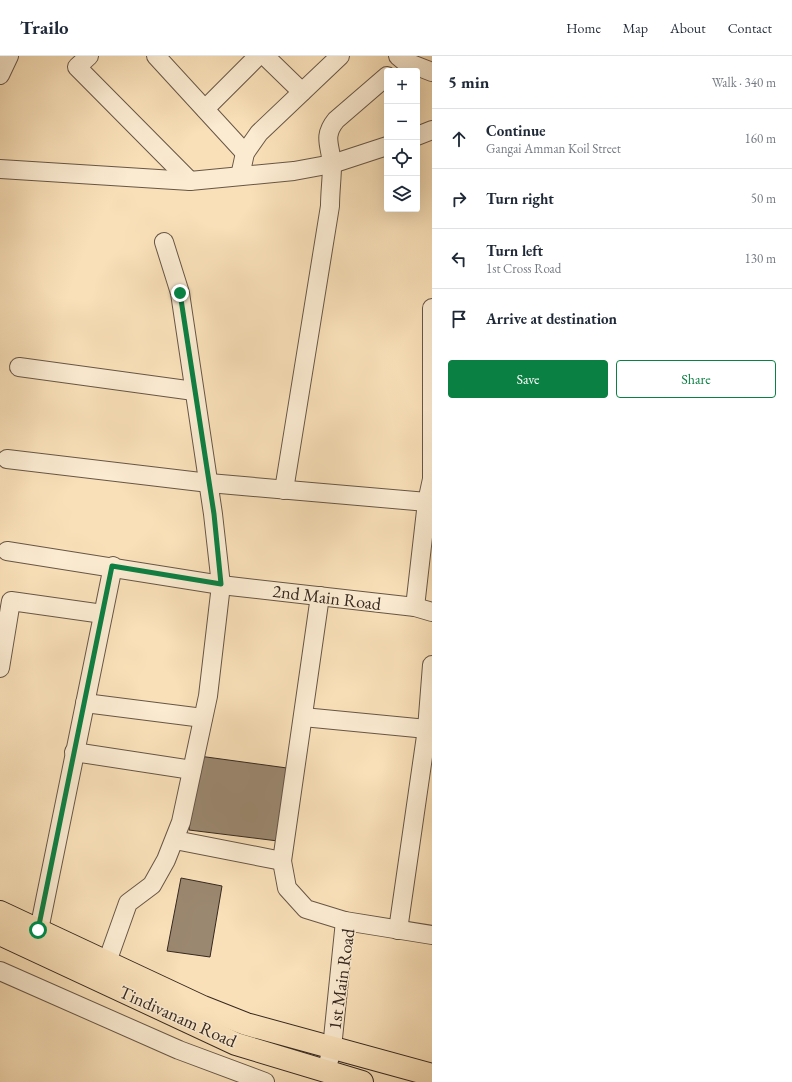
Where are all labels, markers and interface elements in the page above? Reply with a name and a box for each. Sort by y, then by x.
text: Trailo [20,15,69,40]
text: Home [566,19,601,37]
text: Map [623,19,648,37]
text: About [670,19,706,37]
text: Contact [728,19,772,37]
map controls [384,68,420,212]
button: + [384,68,420,104]
text: 5 min [448,71,489,93]
text: Walk · 340 m [712,74,776,91]
button: − [384,104,420,140]
text: Continue [486,121,546,140]
icon: ahead [448,128,470,150]
text: 160 m [745,130,776,147]
button: locate [384,140,420,176]
text: Gangai Amman Koil Street [486,140,621,157]
button: layers [384,176,420,212]
icon: right [448,188,470,210]
text: Turn right [486,189,554,208]
text: 50 m [751,190,776,207]
text: Turn left [486,241,543,260]
icon: left [448,248,470,270]
text: 130 m [745,250,776,267]
text: 1st Cross Road [486,260,561,277]
route end [171,284,189,302]
icon: arrive [448,308,470,330]
text: Arrive at destination [486,309,617,328]
button: Save [448,360,608,398]
button: Share [616,360,776,398]
street label: 2nd Main Road [271,579,383,615]
route start [29,921,47,939]
street label: 1st Main Road [323,926,360,1031]
street label: Tindivanam Road [116,980,241,1053]

